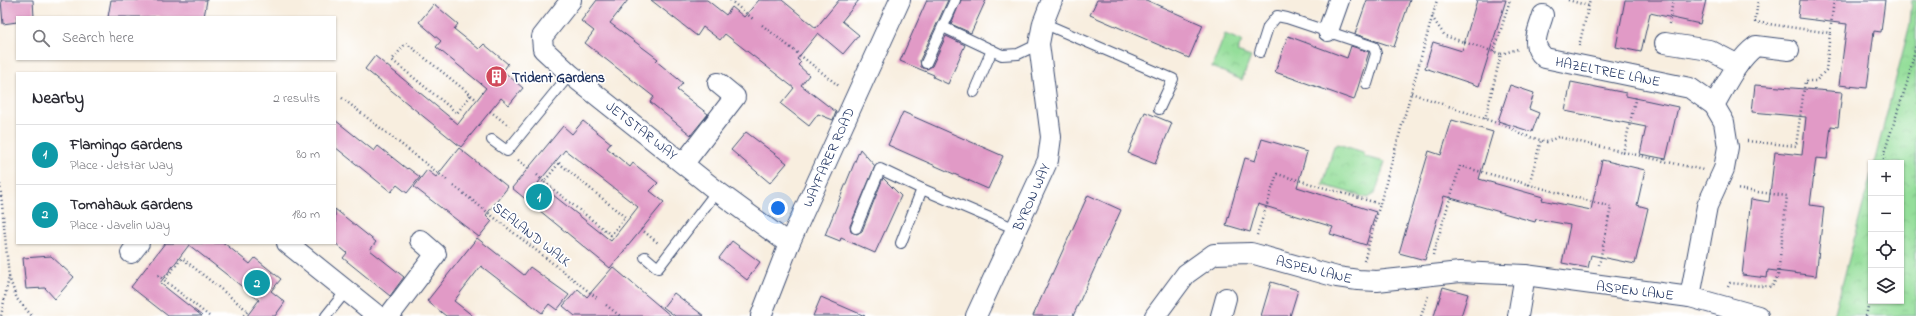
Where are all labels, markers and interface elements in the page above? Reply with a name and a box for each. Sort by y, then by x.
search box [16,16,336,60]
icon: search [30,27,52,49]
text: Search here [62,27,134,49]
street label: HAZELTREE LANE [1554,52,1662,93]
building icon: Trident Gardens [484,64,510,90]
place label: Trident Gardens [512,68,605,89]
text: Nearby [32,86,84,111]
text: 2 results [273,89,320,108]
street label: JETSTAR WAY [601,96,682,166]
street label: WAYFARER ROAD [798,104,861,211]
text: Flamingo Gardens [70,134,183,156]
text: 1 [43,145,47,164]
text: 80 m [296,145,320,164]
text: Place · Jetstar Way [70,156,173,175]
street label: BYRON WAY [1008,160,1057,236]
map controls [1868,160,1904,304]
button: + [1868,160,1904,196]
pin: 1 [526,182,552,212]
text: Tomahawk Gardens [70,194,193,216]
button: − [1868,196,1904,232]
street label: SEALAND WALK [487,198,575,273]
your location [768,198,788,218]
text: 2 [42,205,48,224]
text: 180 m [292,205,320,224]
text: Place · Javelin Way [70,216,170,235]
button: locate [1868,232,1904,268]
street label: ASPEN LANE [1273,251,1354,290]
pin: 2 [244,268,270,298]
button: layers [1868,268,1904,304]
street label: ASPEN LANE [1595,276,1675,307]

